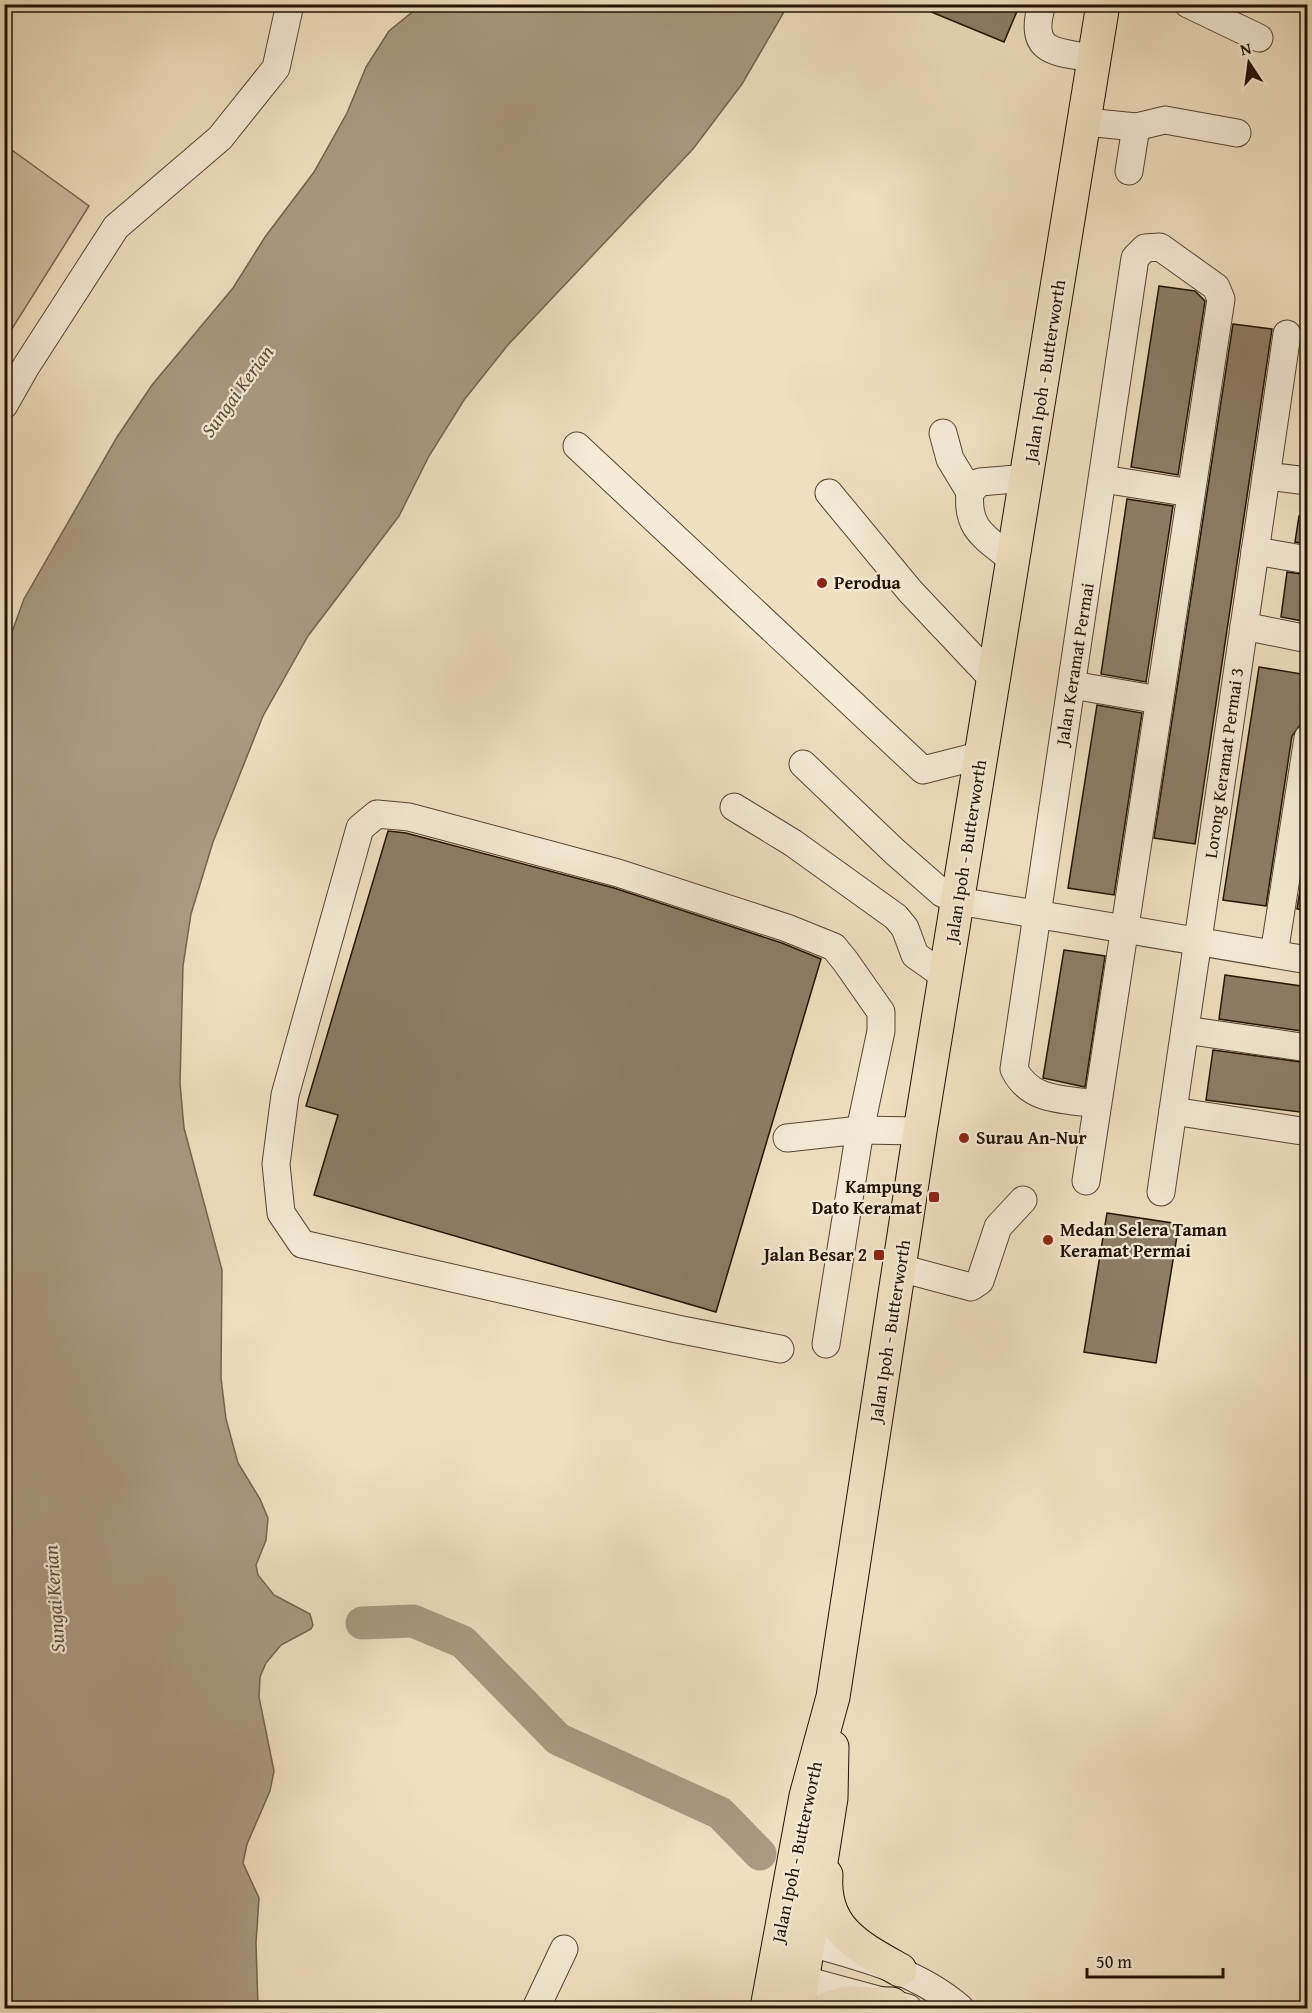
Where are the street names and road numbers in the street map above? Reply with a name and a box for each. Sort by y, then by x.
street label: Jalan Ipoh - Butterworth [1016,278,1072,466]
street label: Jalan Keramat Permai [1048,581,1101,749]
street label: Lorong Keramat Permai 3 [1197,666,1250,860]
street label: Jalan Ipoh - Butterworth [937,758,993,946]
street label: Jalan Ipoh - Butterworth [861,1238,917,1426]
street label: Jalan Ipoh - Butterworth [764,1759,829,1947]

